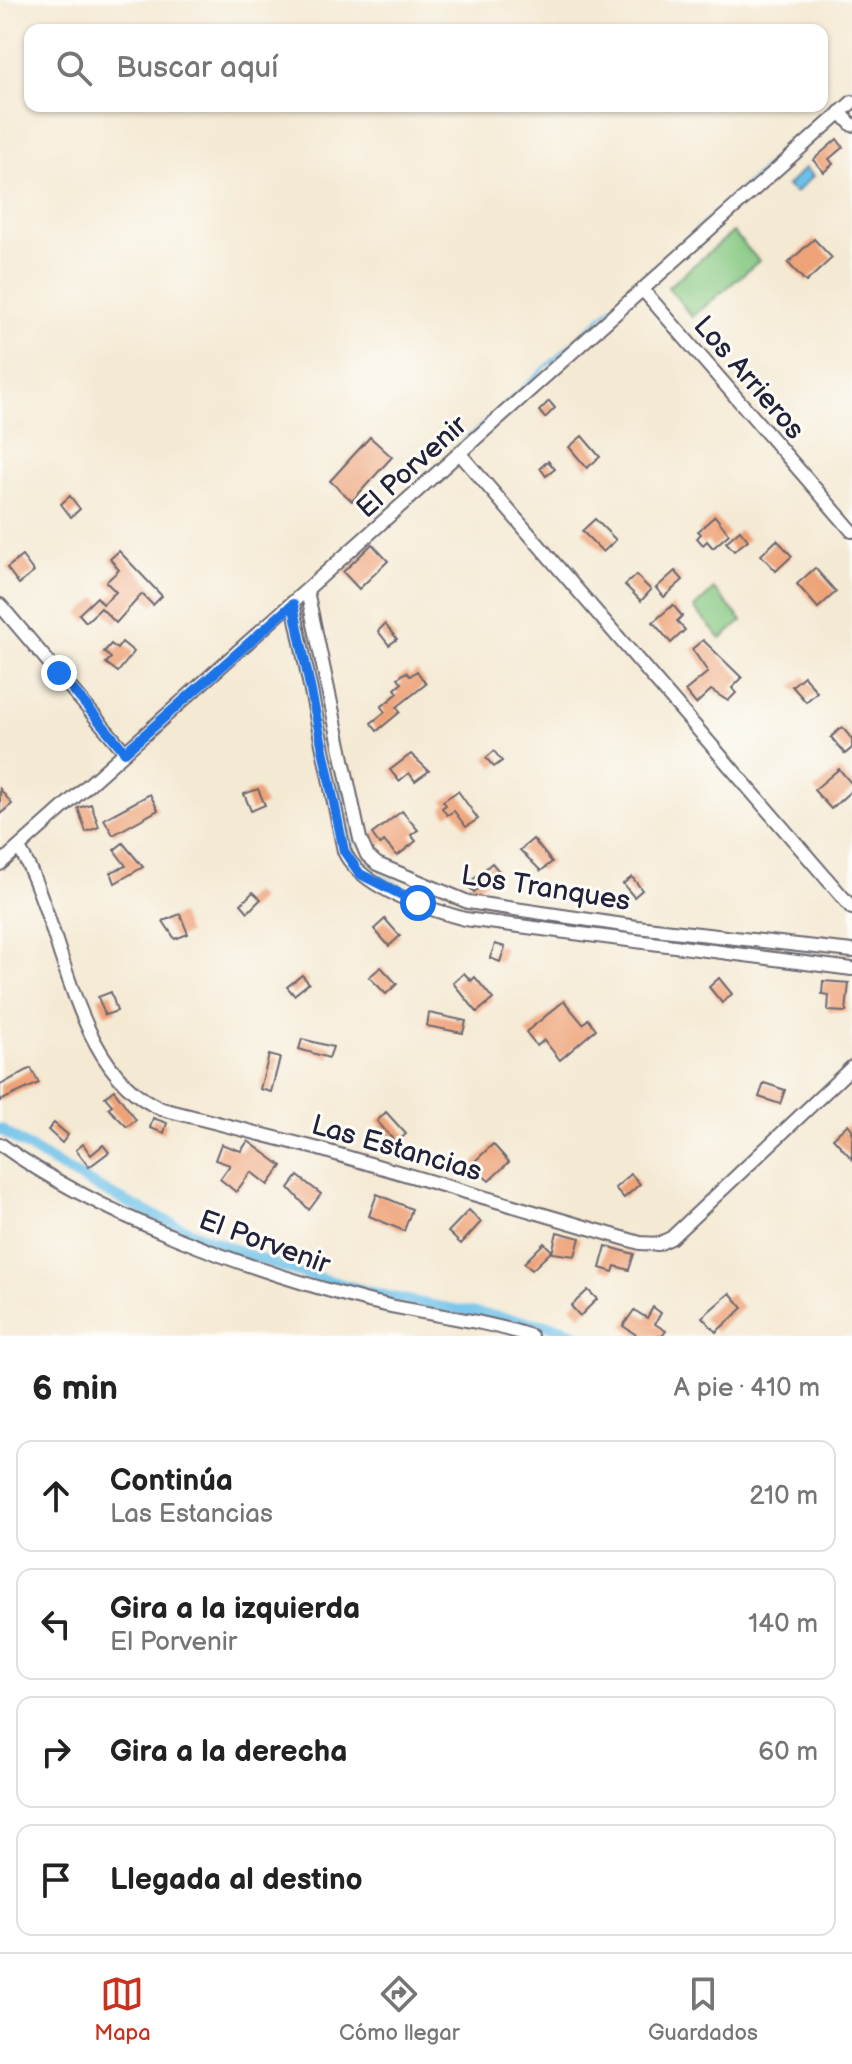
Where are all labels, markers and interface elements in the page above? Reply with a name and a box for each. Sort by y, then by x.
search box [24,24,828,112]
icon: search [52,46,96,90]
text: Buscar aquí [116,50,278,86]
street label: Los Arrieros [686,310,811,446]
street label: El Porvenir [350,408,475,525]
route end [41,655,77,691]
street label: Los Tranques [459,859,633,918]
route start [400,885,436,921]
street label: Las Estancias [308,1108,486,1189]
street label: El Porvenir [194,1203,335,1282]
text: 6 min [32,1368,118,1409]
text: A pie · 410 m [674,1373,820,1404]
text: Continúa [110,1463,233,1499]
icon: ahead [34,1474,78,1518]
text: 210 m [749,1481,818,1512]
text: Las Estancias [110,1499,273,1530]
text: Gira a la izquierda [110,1591,360,1627]
icon: left [34,1602,78,1646]
text: 140 m [748,1609,818,1640]
text: El Porvenir [110,1627,237,1658]
icon: right [34,1730,78,1774]
text: Gira a la derecha [110,1734,347,1770]
text: 60 m [758,1737,818,1768]
icon: arrive [34,1858,78,1902]
text: Llegada al destino [110,1862,363,1898]
tab: Mapa [94,1972,151,2047]
tab: Cómo llegar [339,1972,460,2047]
tab: Guardados [648,1972,758,2047]

